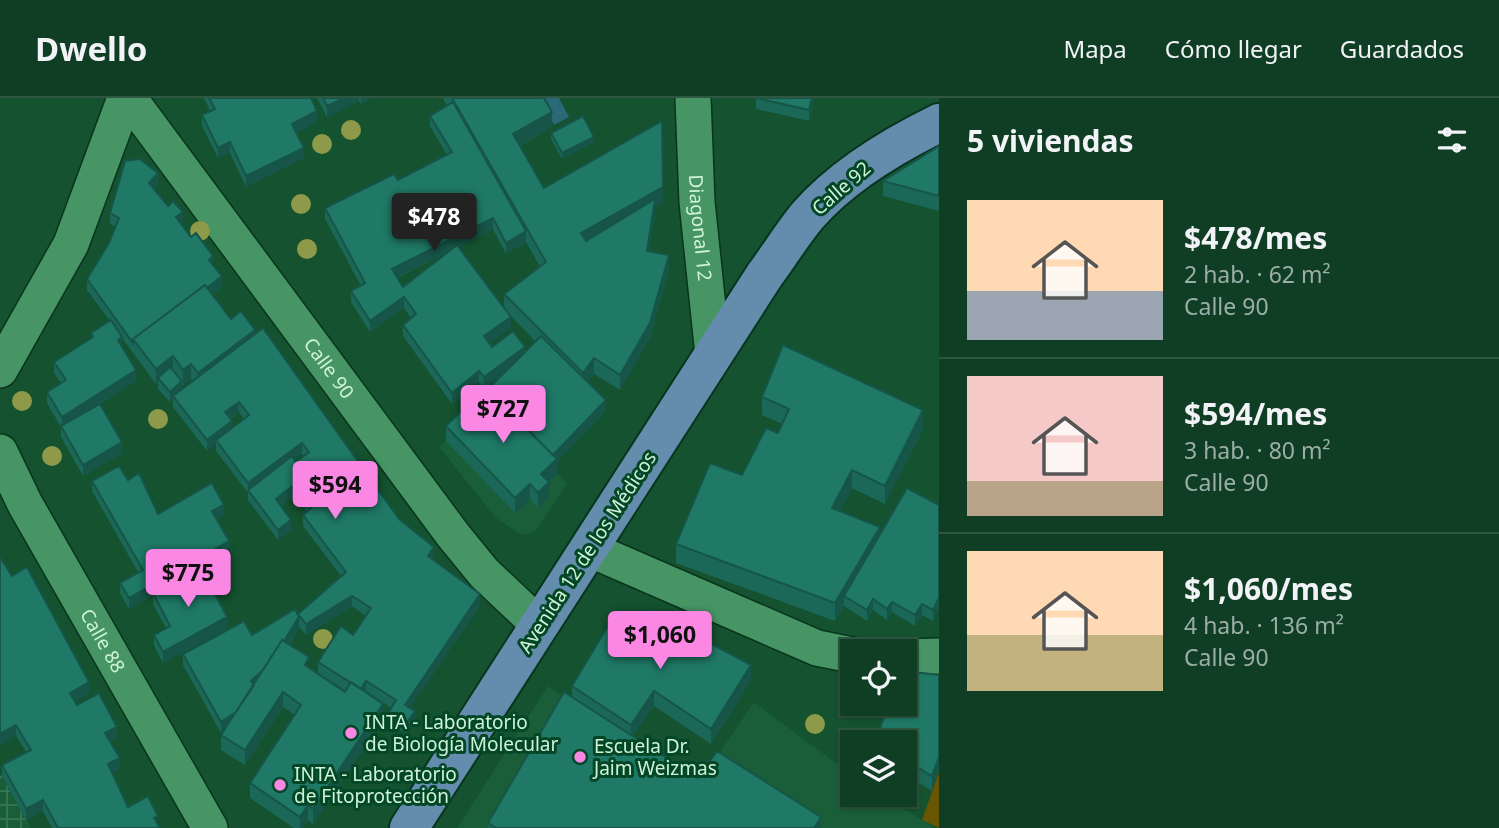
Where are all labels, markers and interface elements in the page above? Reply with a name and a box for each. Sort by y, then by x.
text: Dwello [35,26,147,71]
text: Mapa [1063,32,1127,65]
text: Cómo llegar [1165,32,1302,65]
text: Guardados [1340,32,1464,65]
text: 5 viviendas [967,120,1134,161]
icon: filters [1433,121,1471,159]
street label: Calle 92 [806,155,876,221]
street label: Diagonal 12 [683,174,718,282]
pin: $478 [393,194,475,253]
text: $478 [408,200,460,232]
text: $478/mes [1184,217,1327,258]
icon: home [1023,228,1107,312]
text: 2 hab. · 62 m² [1184,258,1331,290]
text: Calle 90 [1184,290,1269,322]
street label: Calle 90 [298,332,360,404]
pin: $727 [462,386,544,445]
text: $727 [477,392,529,424]
text: $594/mes [1184,393,1327,434]
icon: home [1023,404,1107,488]
text: 3 hab. · 80 m² [1184,434,1331,466]
street label: Avenida 12 de los Médicos [512,446,662,658]
pin: $594 [294,462,376,521]
text: Calle 90 [1184,466,1269,498]
text: $594 [309,468,361,500]
pin: $775 [147,550,229,609]
text: $775 [162,556,214,588]
text: $1,060/mes [1184,568,1353,609]
icon: home [1023,579,1107,663]
street label: Calle 88 [74,604,132,677]
text: 4 hab. · 136 m² [1184,609,1344,641]
pin: $1,060 [603,612,717,671]
text: $1,060 [624,618,696,650]
map controls [840,639,917,807]
button: locate [840,639,917,716]
text: Calle 90 [1184,641,1269,673]
place label: INTA - Laboratorio de Biología Molecular [365,709,558,757]
marker: INTA - Laboratorio de Biología Molecular [343,725,359,741]
button: layers [840,730,917,807]
place label: Escuela Dr. Jaim Weizmas [592,733,717,781]
marker: Escuela Dr. Jaim Weizmas [572,749,588,765]
place label: INTA - Laboratorio de Fitoprotección [294,761,457,809]
marker: INTA - Laboratorio de Fitoprotección [272,777,288,793]

